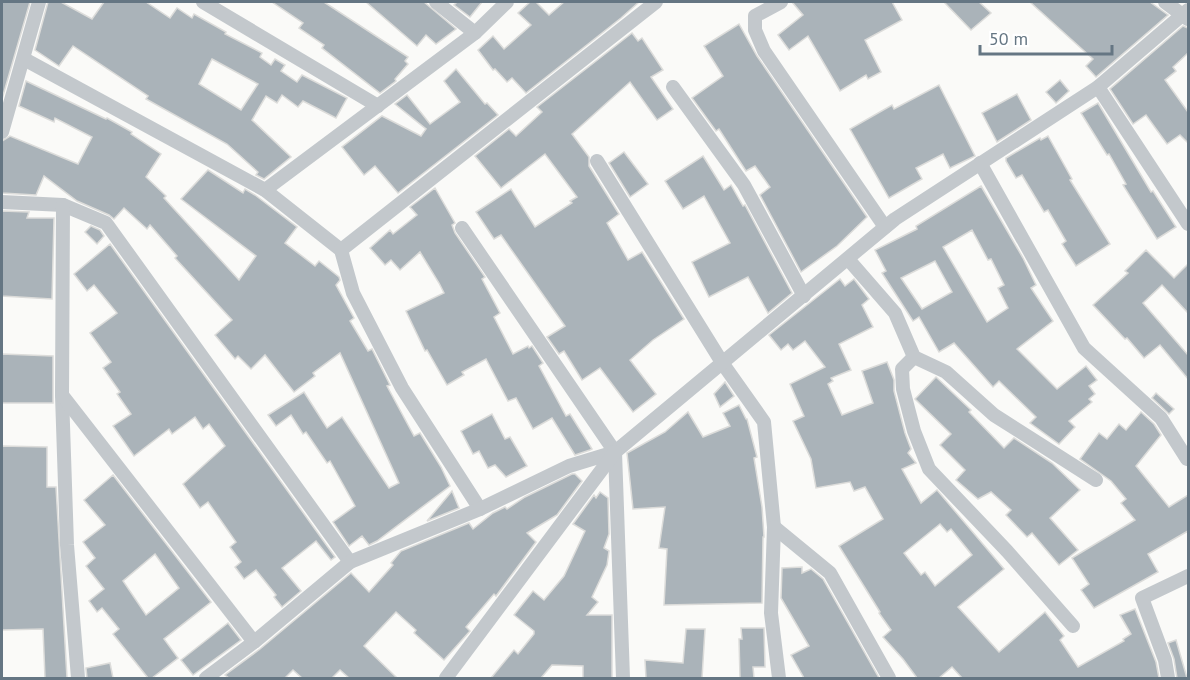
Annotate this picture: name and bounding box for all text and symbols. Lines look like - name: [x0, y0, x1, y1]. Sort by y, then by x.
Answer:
- scale bar: [980, 18, 1112, 56]
- text: 50 m: [989, 27, 1028, 50]

